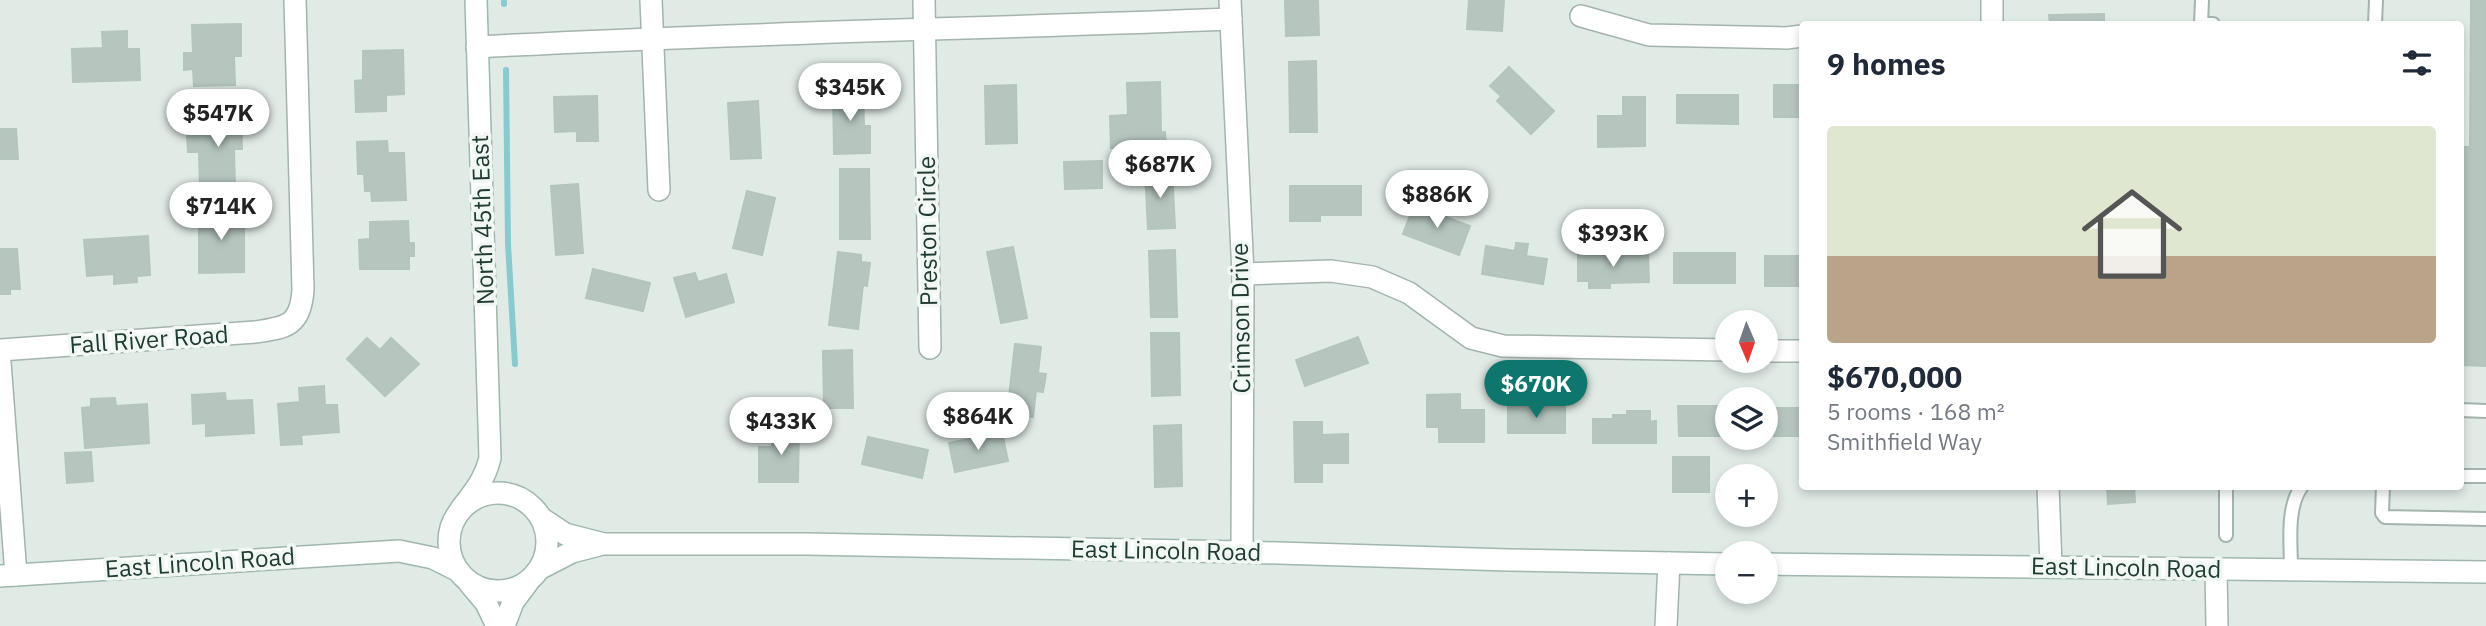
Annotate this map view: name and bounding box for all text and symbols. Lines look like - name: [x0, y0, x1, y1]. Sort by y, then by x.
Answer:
- text: 9 homes: [1827, 44, 1946, 83]
- icon: filters: [2398, 44, 2436, 82]
- pin: $345K: [801, 64, 899, 123]
- text: $345K: [814, 71, 886, 101]
- pin: $547K: [169, 90, 267, 149]
- text: $547K: [182, 97, 254, 127]
- street label: North 45th East: [463, 134, 501, 306]
- pin: $687K: [1111, 140, 1209, 200]
- text: $687K: [1124, 148, 1196, 178]
- street label: Preston Circle: [910, 156, 944, 306]
- pin: $886K: [1388, 170, 1486, 230]
- icon: home: [2069, 171, 2195, 297]
- text: $886K: [1401, 178, 1473, 208]
- pin: $714K: [172, 182, 270, 242]
- text: $714K: [185, 190, 257, 220]
- pin: $393K: [1564, 210, 1662, 269]
- text: $393K: [1577, 217, 1649, 247]
- street label: Crimson Drive: [1223, 242, 1257, 394]
- north arrow: [1715, 310, 1778, 373]
- map controls: [1715, 310, 1778, 604]
- street label: Fall River Road: [68, 317, 230, 361]
- text: $670,000: [1827, 357, 1962, 396]
- pin: $670K: [1487, 360, 1585, 420]
- text: $670K: [1500, 368, 1572, 398]
- button: layers: [1715, 387, 1778, 450]
- pin: $864K: [929, 392, 1027, 452]
- text: 5 rooms · 168 m²: [1827, 396, 2005, 426]
- pin: $433K: [732, 398, 830, 457]
- text: $864K: [942, 400, 1014, 430]
- text: $433K: [745, 405, 817, 435]
- text: Smithfield Way: [1827, 426, 1982, 456]
- button: +: [1715, 464, 1778, 527]
- street label: East Lincoln Road: [1071, 532, 1262, 568]
- street label: East Lincoln Road: [104, 539, 296, 585]
- button: −: [1715, 541, 1778, 604]
- street label: East Lincoln Road: [2031, 549, 2222, 585]

